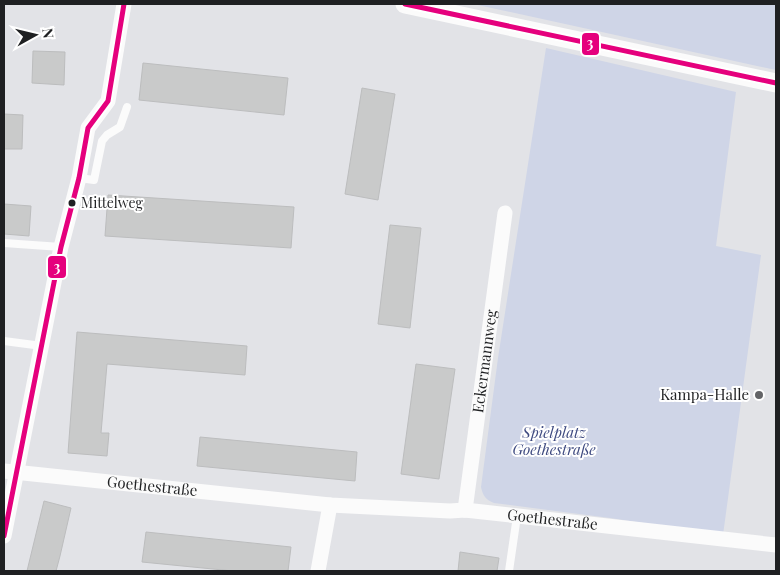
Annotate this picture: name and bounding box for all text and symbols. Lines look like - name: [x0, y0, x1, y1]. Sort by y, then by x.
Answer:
- north arrow: [10, 10, 60, 60]
- text: N: [38, 27, 58, 39]
- line badge: 3: [581, 32, 600, 56]
- text: 3: [587, 33, 594, 52]
- place label: Mittelweg: [81, 193, 143, 212]
- marker: Mittelweg: [67, 198, 77, 208]
- line badge: 3: [47, 255, 67, 279]
- text: 3: [54, 257, 61, 276]
- street label: Eckermannweg: [467, 308, 501, 414]
- place label: Kampa-Halle: [660, 384, 749, 404]
- marker: Kampa-Halle: [753, 389, 765, 401]
- park label: Spielplatz Goethestraße: [512, 422, 596, 459]
- street label: Goethestraße: [106, 471, 198, 500]
- street label: Goethestraße: [506, 504, 599, 534]

